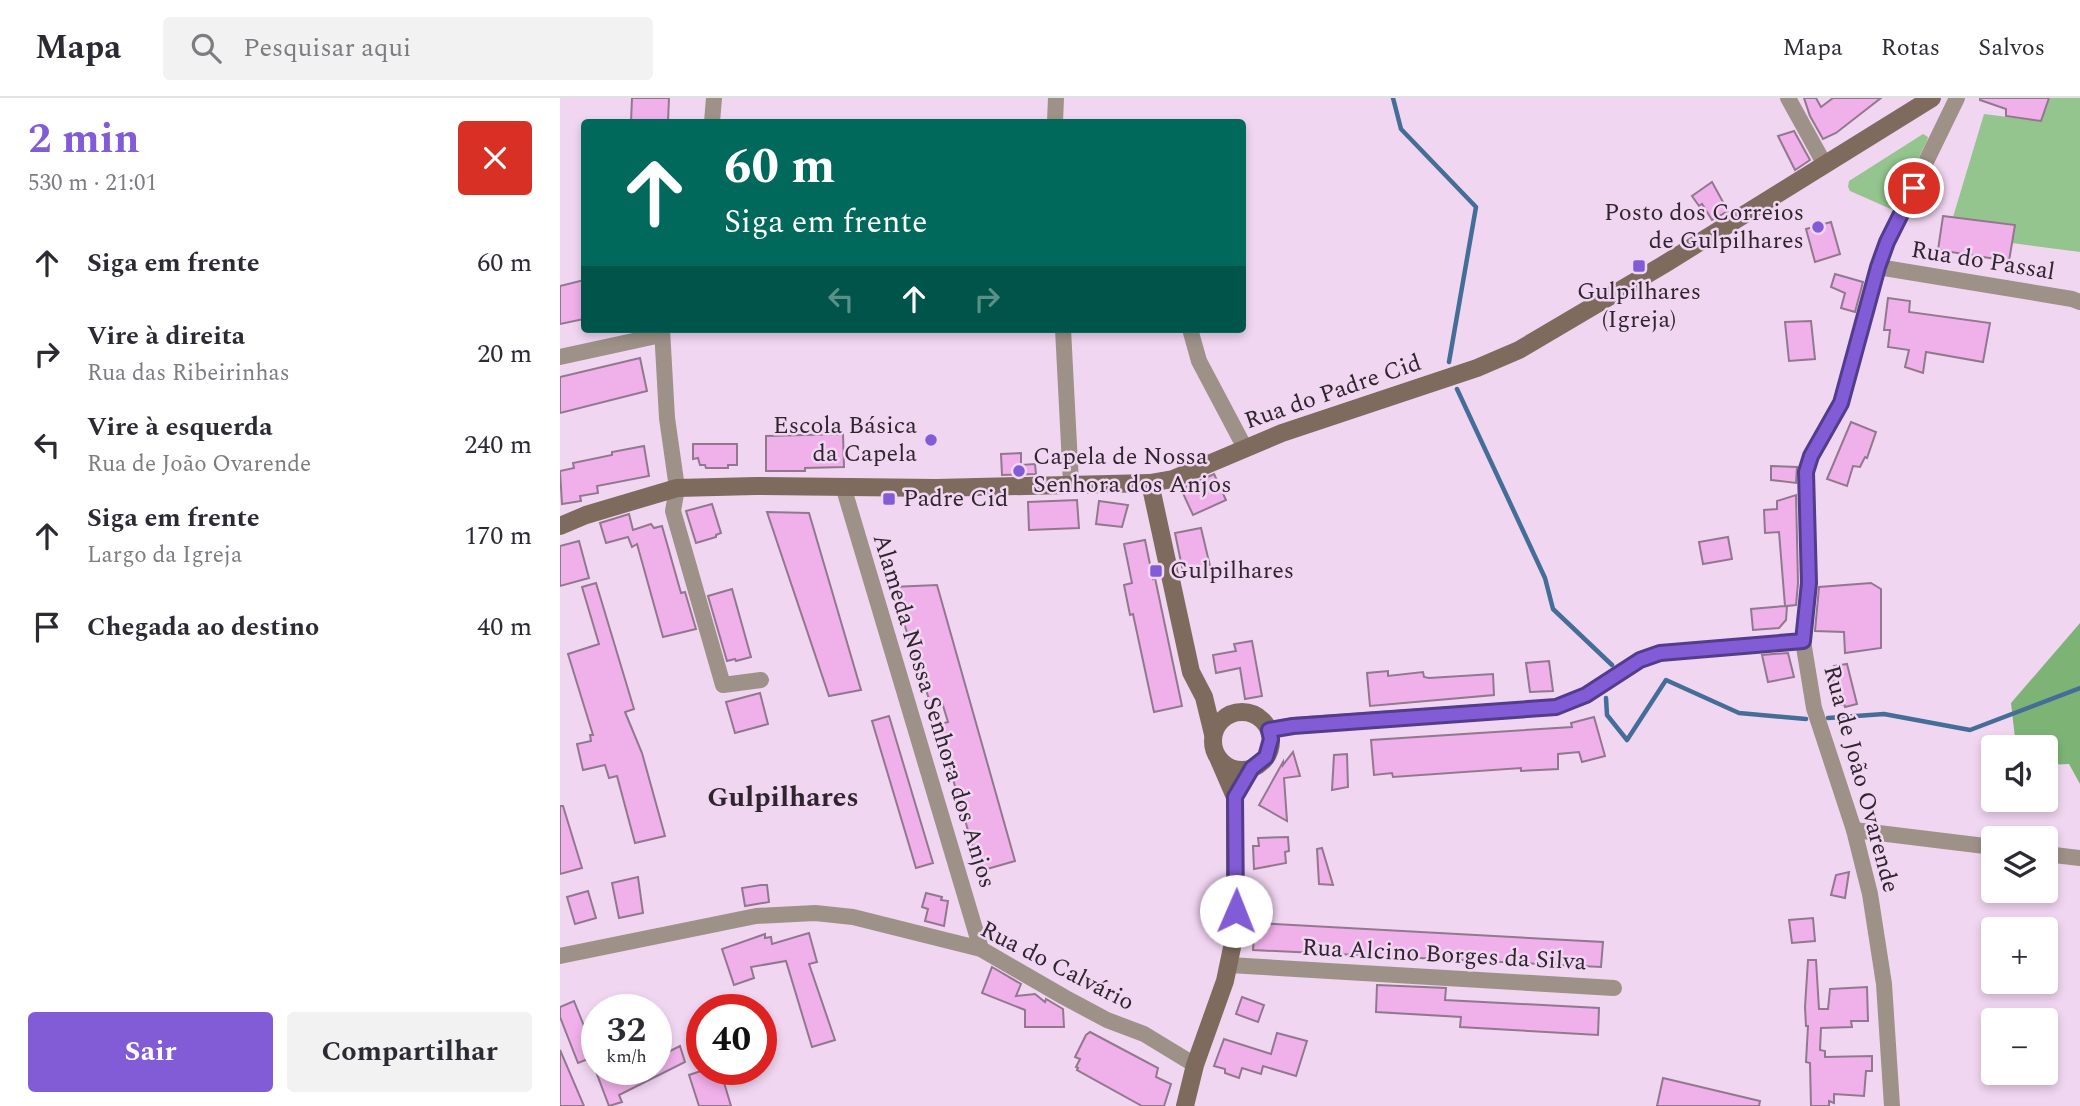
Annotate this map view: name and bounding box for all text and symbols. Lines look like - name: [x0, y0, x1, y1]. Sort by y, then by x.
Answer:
- search box: [163, 17, 653, 80]
- text: Mapa: [35, 23, 121, 73]
- text: Pesquisar aqui: [243, 28, 411, 68]
- icon: search: [187, 29, 225, 67]
- text: Mapa: [1783, 30, 1843, 66]
- text: Rotas: [1881, 30, 1940, 66]
- text: Salvos: [1978, 30, 2045, 66]
- text: 2 min: [28, 108, 140, 171]
- button: close: [458, 121, 532, 195]
- text: 60 m: [724, 130, 835, 205]
- icon: ahead: [609, 147, 700, 238]
- pin: [1884, 158, 1944, 218]
- text: 530 m · 21:01: [28, 166, 157, 201]
- icon: arrive: [1895, 169, 1933, 207]
- place label: Posto dos Correios de Gulpilhares: [1604, 195, 1804, 259]
- text: Siga em frente: [724, 198, 927, 247]
- marker: Posto dos Correios de Gulpilhares: [1810, 219, 1826, 235]
- street label: Rua do Passal: [1908, 232, 2058, 290]
- text: Siga em frente: [87, 243, 260, 283]
- text: 60 m: [477, 243, 532, 283]
- icon: ahead: [28, 244, 66, 282]
- marker: Gulpilhares (Igreja): [1631, 258, 1647, 274]
- place label: Gulpilhares (Igreja): [1577, 274, 1701, 338]
- icon: left: [822, 280, 860, 318]
- icon: ahead: [895, 280, 933, 318]
- icon: right: [968, 280, 1006, 318]
- text: Vire à direita: [87, 316, 245, 356]
- text: 20 m: [477, 334, 532, 374]
- icon: right: [28, 335, 66, 373]
- street label: Rua do Padre Cid: [1240, 345, 1426, 439]
- text: Rua das Ribeirinhas: [87, 356, 290, 391]
- text: Vire à esquerda: [87, 407, 273, 447]
- place label: Escola Básica da Capela: [773, 408, 917, 472]
- text: 240 m: [464, 425, 532, 465]
- icon: left: [28, 426, 66, 464]
- marker: Escola Básica da Capela: [923, 432, 939, 448]
- place label: Capela de Nossa Senhora dos Anjos: [1033, 439, 1232, 503]
- text: Rua de João Ovarende: [87, 447, 311, 482]
- marker: Capela de Nossa Senhora dos Anjos: [1011, 463, 1027, 479]
- place label: Padre Cid: [903, 481, 1008, 517]
- marker: Padre Cid: [881, 491, 897, 507]
- text: Siga em frente: [87, 498, 260, 538]
- text: 170 m: [464, 516, 532, 556]
- icon: ahead: [28, 517, 66, 555]
- street label: Alameda Nossa Senhora dos Anjos: [863, 529, 1005, 893]
- text: Largo da Igreja: [87, 538, 242, 573]
- place label: Gulpilhares: [1170, 553, 1294, 589]
- marker: Gulpilhares: [1148, 563, 1164, 579]
- text: Chegada ao destino: [87, 607, 319, 647]
- text: 40 m: [477, 607, 532, 647]
- icon: arrive: [28, 608, 66, 646]
- street label: Rua de João Ovarende: [1813, 661, 1909, 897]
- map controls: [1981, 735, 2058, 1085]
- button: sound: [1981, 735, 2058, 812]
- district label: Gulpilhares: [707, 776, 859, 819]
- button: layers: [1981, 826, 2058, 903]
- position arrow: [1199, 874, 1273, 948]
- street label: Rua do Calvário: [974, 912, 1140, 1020]
- button: +: [1981, 917, 2058, 994]
- street label: Rua Alcino Borges da Silva: [1301, 930, 1587, 980]
- speed limit sign: 40: [686, 994, 777, 1085]
- text: 32: [607, 1004, 646, 1057]
- button: −: [1981, 1008, 2058, 1085]
- button: Sair: [28, 1012, 273, 1092]
- button: Compartilhar: [287, 1012, 532, 1092]
- text: km/h: [606, 1043, 647, 1070]

